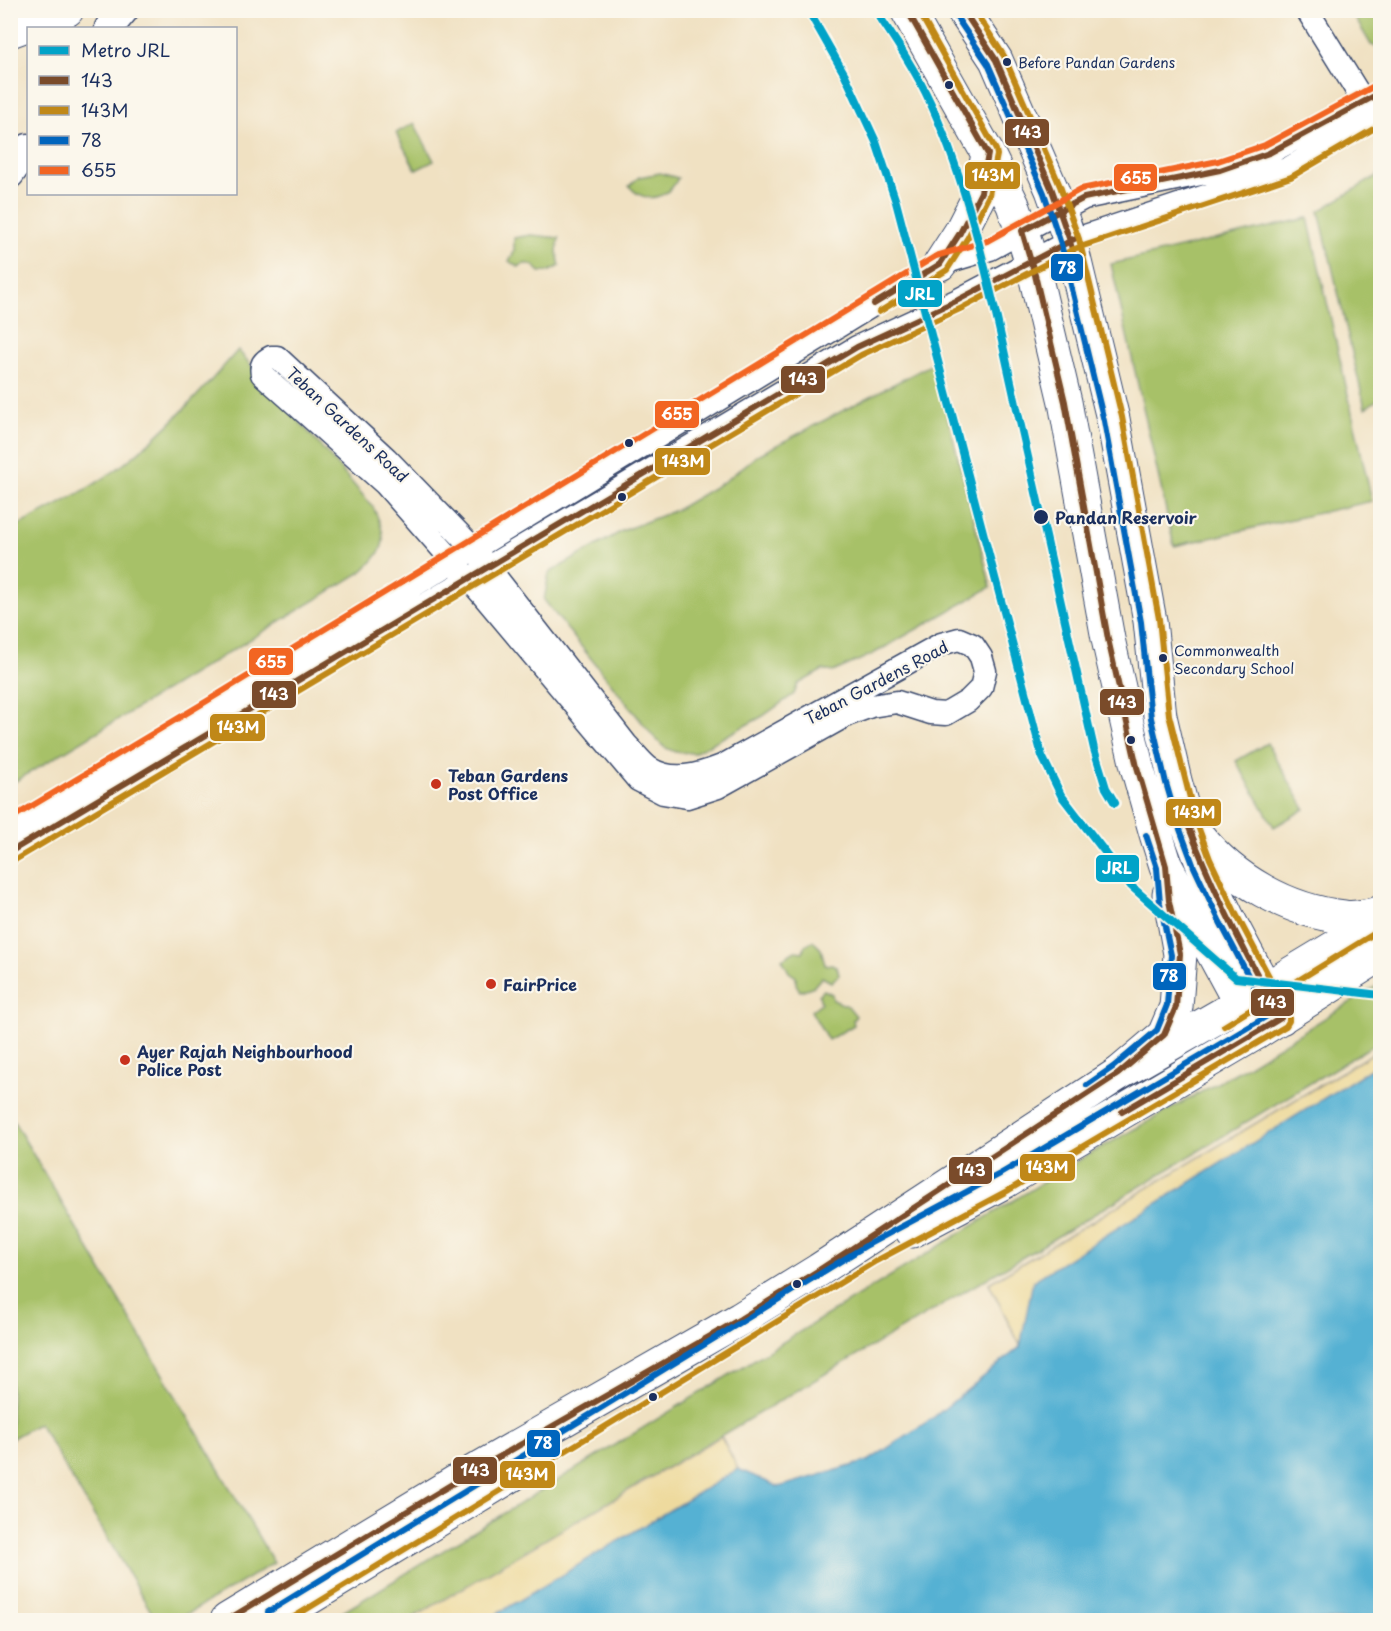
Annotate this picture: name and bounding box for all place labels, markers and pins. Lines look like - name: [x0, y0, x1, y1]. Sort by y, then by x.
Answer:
- place label: Before Pandan Gardens: [1018, 52, 1175, 73]
- marker: Before Pandan Gardens: [1001, 56, 1013, 68]
- unlabelled marker: [943, 79, 955, 91]
- unlabelled marker: [623, 437, 635, 449]
- unlabelled marker: [616, 491, 628, 503]
- place label: Pandan Reservoir: [1055, 505, 1198, 529]
- marker: Pandan Reservoir: [1032, 508, 1050, 526]
- place label: Commonwealth Secondary School: [1174, 640, 1294, 679]
- marker: Commonwealth Secondary School: [1157, 652, 1169, 664]
- unlabelled marker: [1125, 734, 1137, 746]
- place label: Teban Gardens Post Office: [448, 763, 569, 805]
- marker: Teban Gardens Post Office: [429, 777, 443, 791]
- place label: FairPrice: [503, 972, 577, 996]
- marker: FairPrice: [484, 977, 498, 991]
- place label: Ayer Rajah Neighbourhood Police Post: [136, 1039, 353, 1081]
- marker: Ayer Rajah Neighbourhood Police Post: [118, 1053, 132, 1067]
- unlabelled marker: [791, 1278, 803, 1290]
- unlabelled marker: [647, 1391, 659, 1403]

